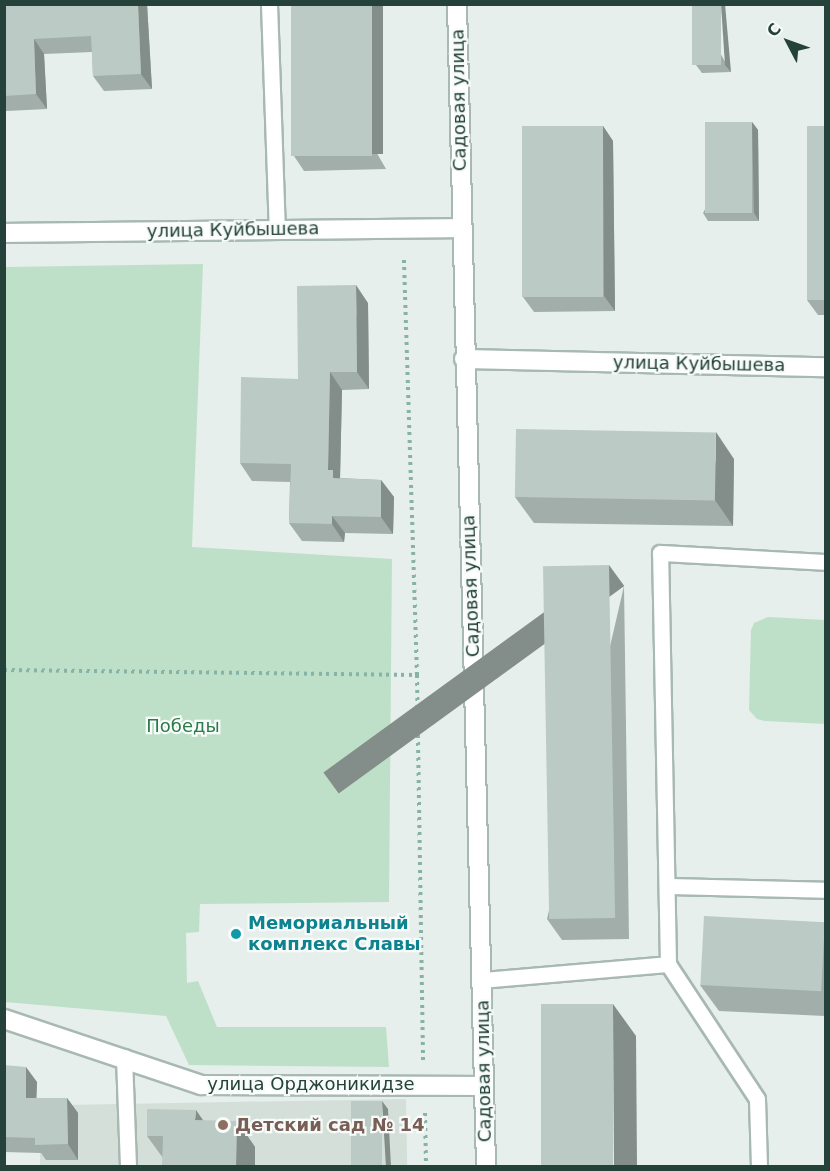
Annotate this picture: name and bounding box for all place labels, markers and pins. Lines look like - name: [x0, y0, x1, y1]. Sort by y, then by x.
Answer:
- place label: Мемориальный комплекс Славы: [248, 913, 420, 956]
- marker: Мемориальный комплекс Славы: [229, 927, 243, 941]
- place label: Детский сад № 14: [235, 1114, 425, 1136]
- marker: Детский сад № 14: [216, 1118, 230, 1132]

